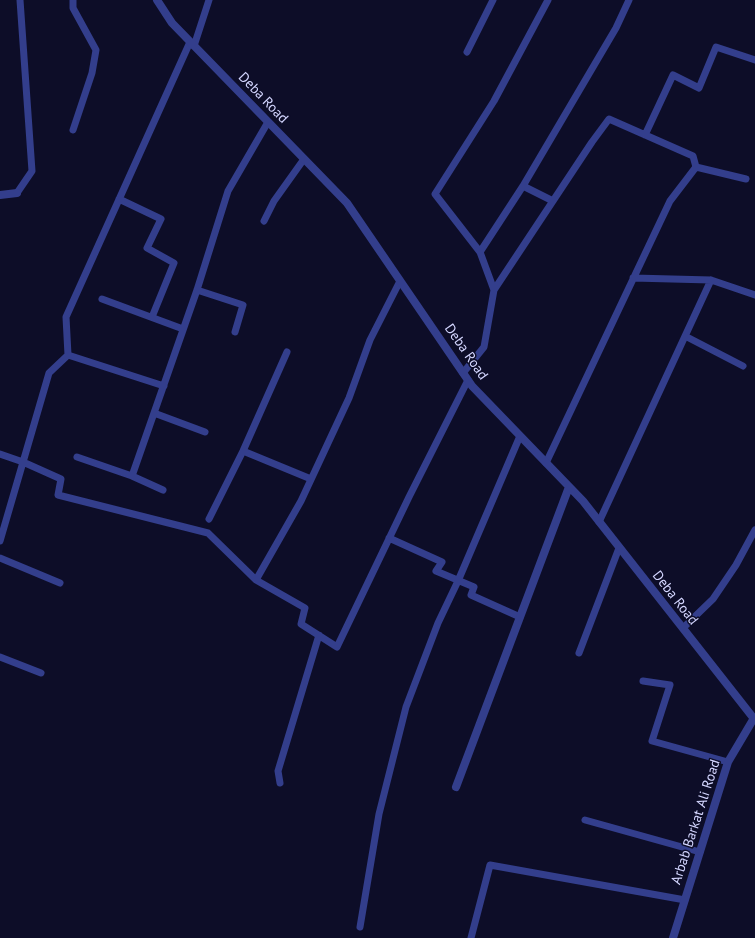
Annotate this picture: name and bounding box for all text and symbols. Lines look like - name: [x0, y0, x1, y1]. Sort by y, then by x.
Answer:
- street label: Deba Road: [235, 69, 291, 127]
- street label: Deba Road: [441, 321, 491, 383]
- street label: Deba Road: [649, 568, 701, 628]
- street label: Arbab Barkat Ali Road: [668, 758, 724, 886]

